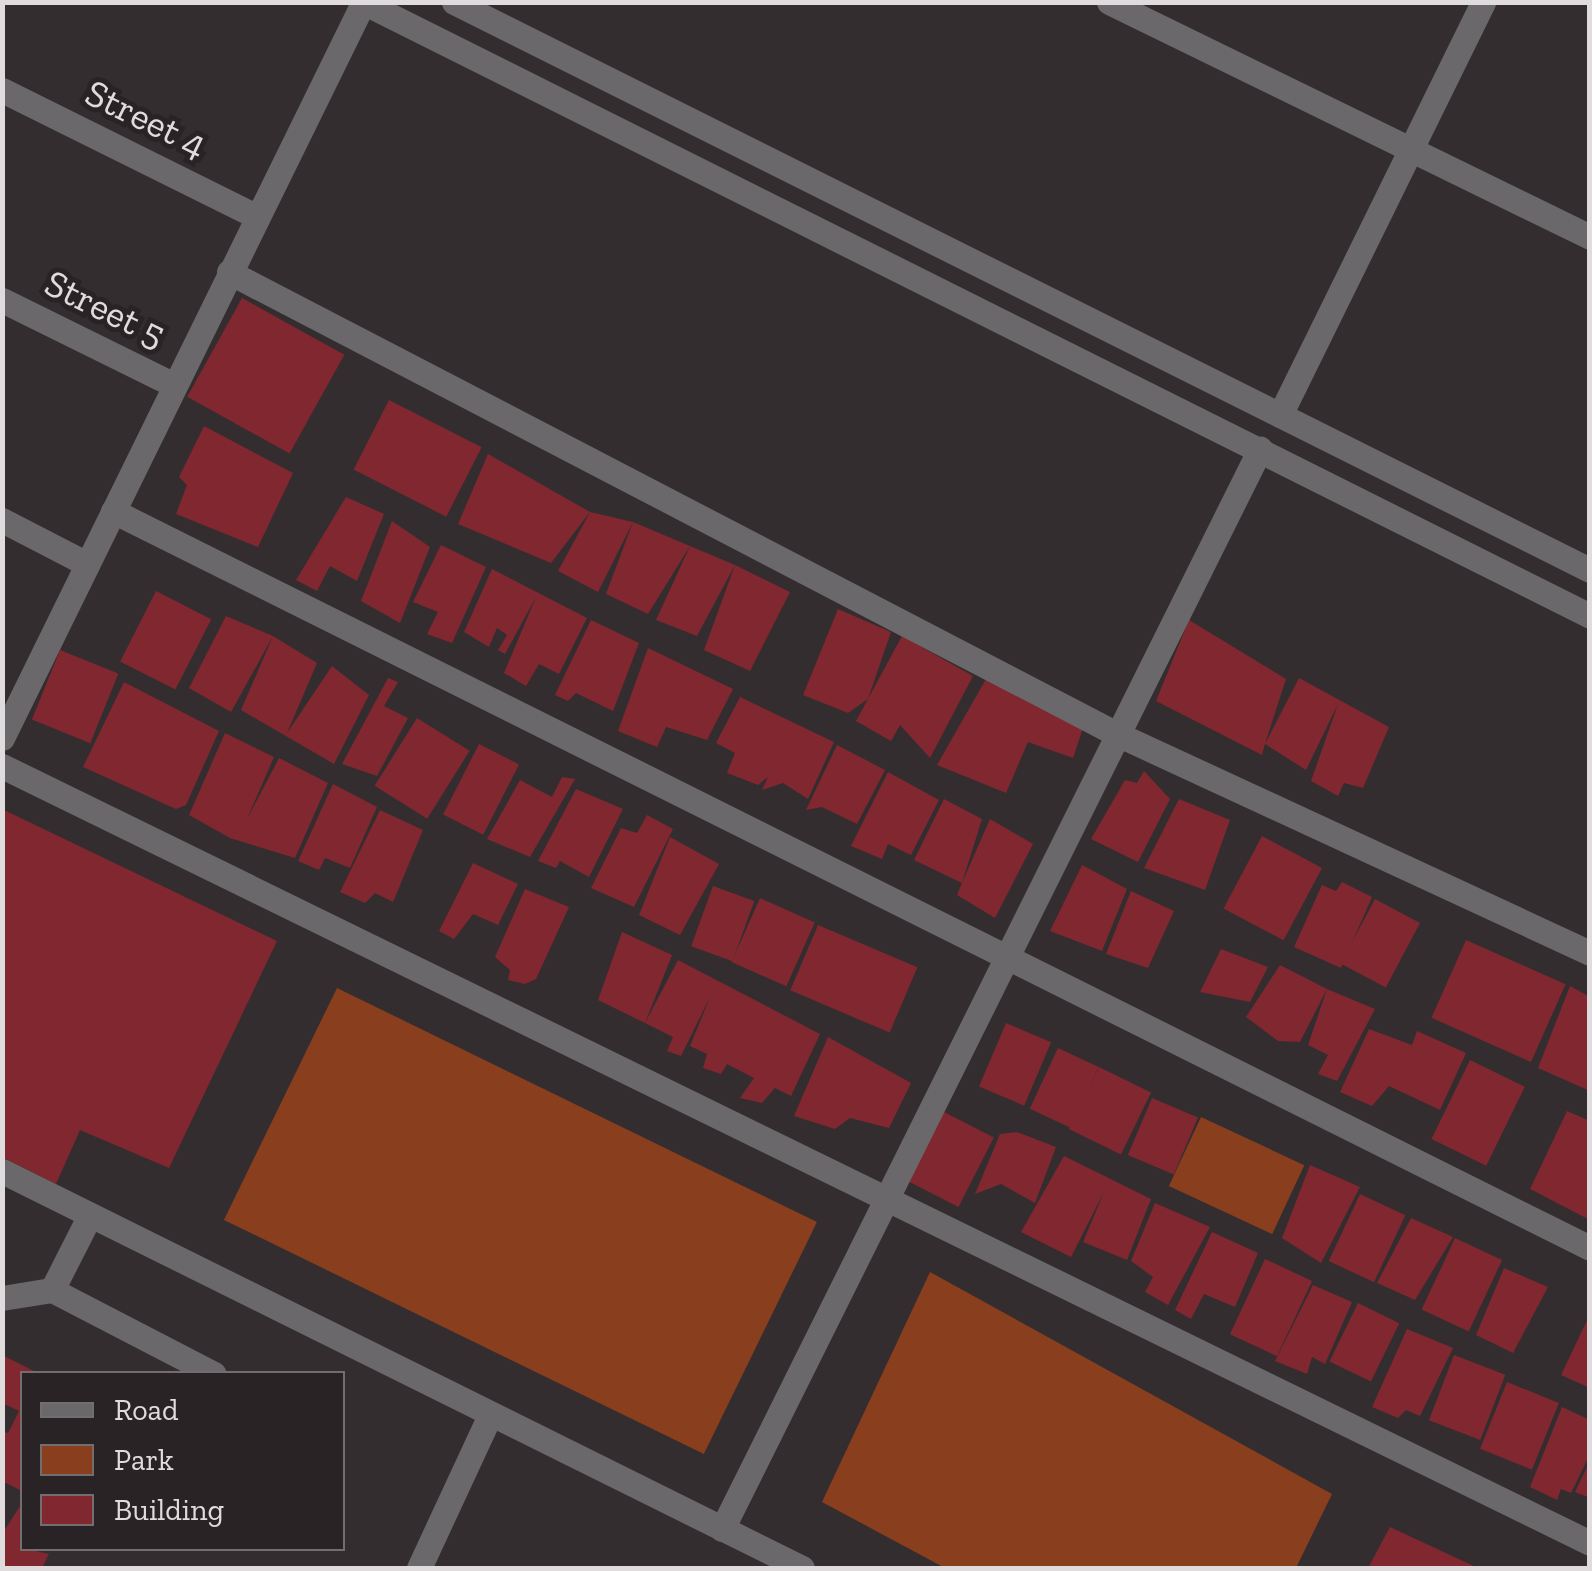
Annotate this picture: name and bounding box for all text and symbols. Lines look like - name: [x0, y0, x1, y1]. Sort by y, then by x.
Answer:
- street label: Street 4: [78, 70, 214, 168]
- street label: Street 5: [37, 260, 173, 358]
- legend: [20, 1371, 345, 1551]
- text: Road: [114, 1392, 179, 1428]
- text: Park: [114, 1442, 174, 1478]
- text: Building: [114, 1492, 224, 1528]

